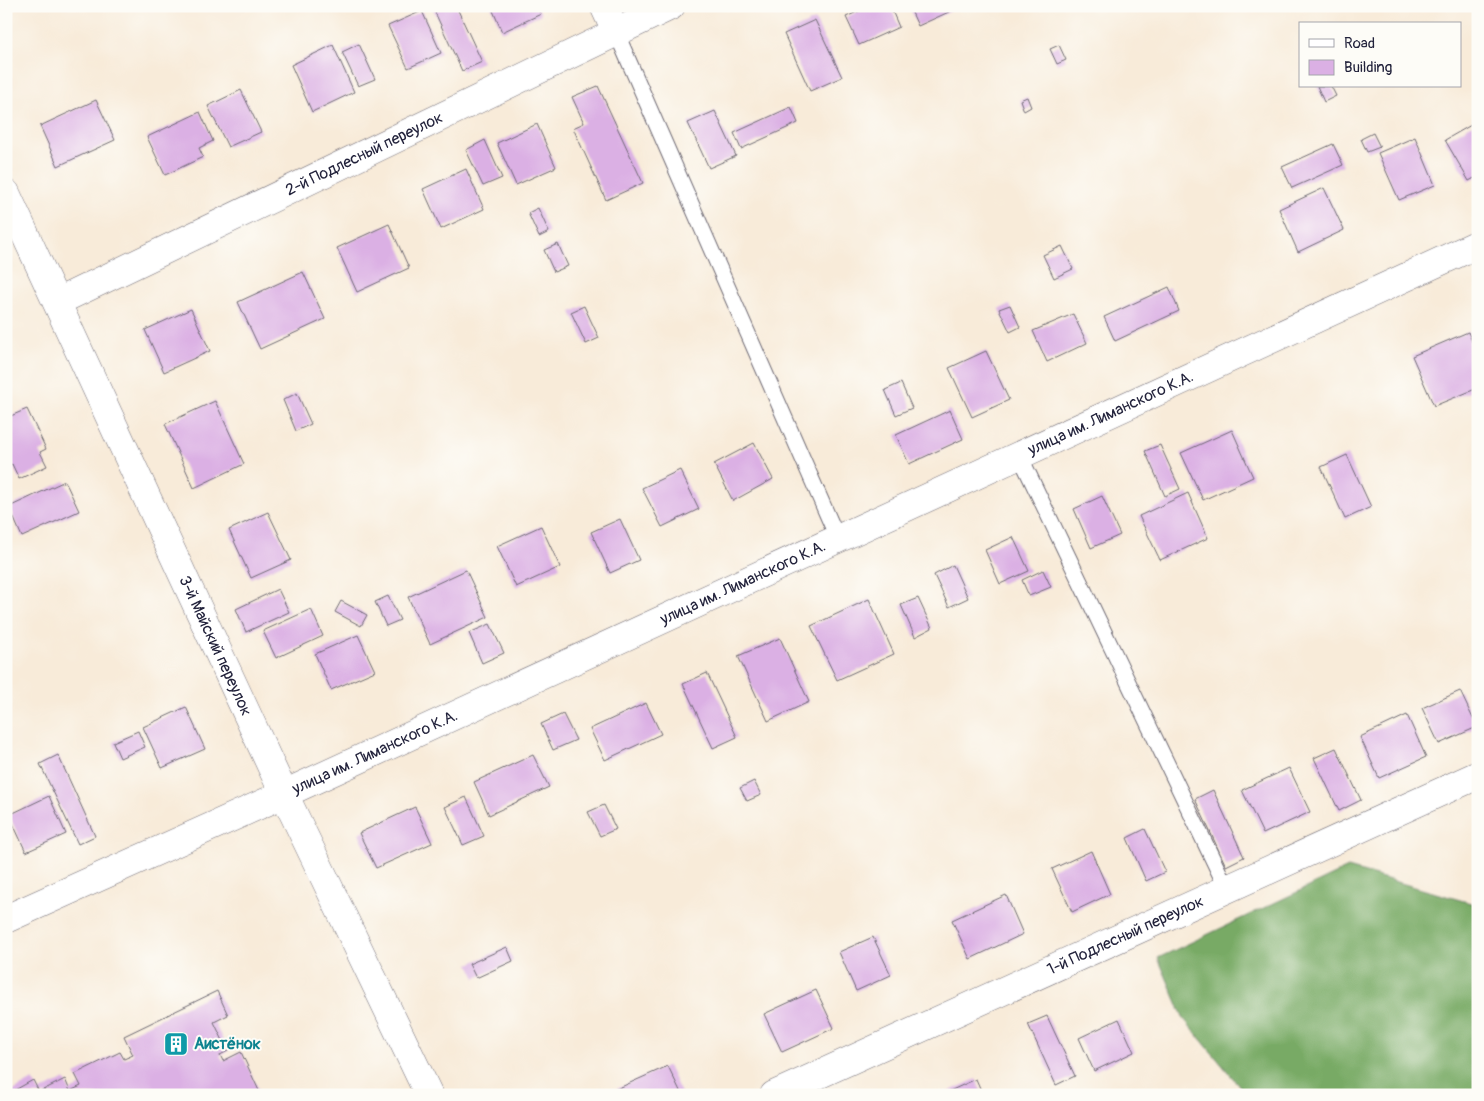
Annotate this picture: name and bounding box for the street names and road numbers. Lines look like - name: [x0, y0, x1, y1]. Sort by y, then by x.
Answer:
- street label: 2-й Подлесный переулок: [282, 108, 446, 200]
- street label: улица им. Лиманского К.А.: [1024, 366, 1197, 460]
- street label: улица им. Лиманского К.А.: [656, 536, 829, 630]
- street label: 3-й Майский переулок: [175, 573, 256, 719]
- street label: улица им. Лиманского К.А.: [288, 705, 461, 799]
- street label: 1-й Подлесный переулок: [1044, 891, 1207, 979]

